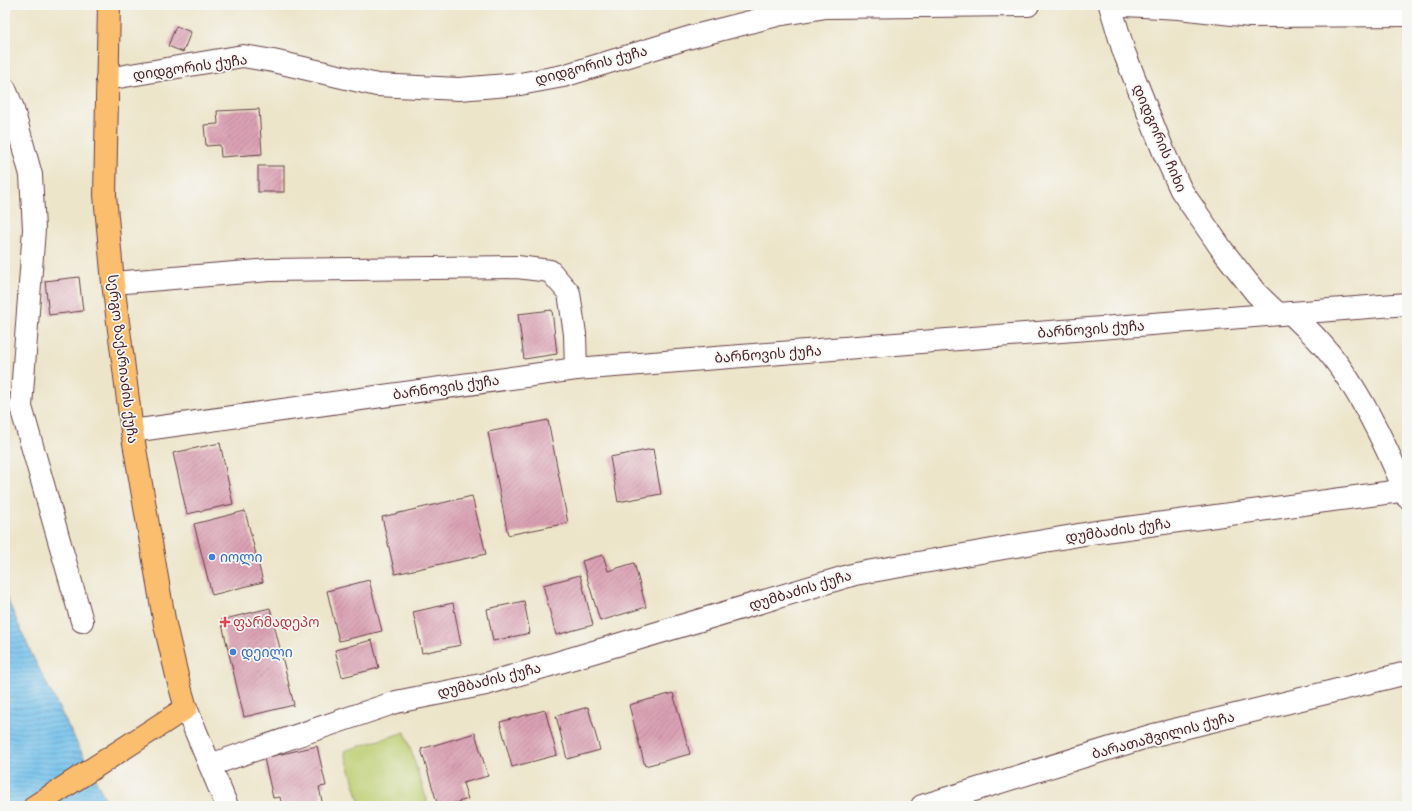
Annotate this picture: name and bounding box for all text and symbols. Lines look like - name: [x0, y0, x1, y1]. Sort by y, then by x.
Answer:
- street label: დიდგორის ქუჩა: [533, 41, 649, 89]
- street label: დიდგორის ქუჩა: [132, 50, 248, 84]
- street label: დიდგორის ჩიხი: [1129, 81, 1191, 195]
- street label: სერგო ზაქარიაძის ქუჩა: [104, 273, 142, 445]
- street label: ბარნოვის ქუჩა: [1037, 316, 1145, 342]
- street label: ბარნოვის ქუჩა: [714, 341, 822, 367]
- street label: ბარნოვის ქუჩა: [392, 371, 500, 403]
- street label: დუმბაძის ქუჩა: [1064, 514, 1172, 546]
- place label: იოლი: [220, 548, 263, 566]
- marker: იოლი: [207, 552, 217, 562]
- street label: დუმბაძის ქუჩა: [747, 566, 853, 614]
- place label: ფარმადეპო: [233, 613, 319, 631]
- marker: ფარმადეპო: [220, 617, 230, 627]
- place label: დეილი: [241, 643, 293, 661]
- marker: დეილი: [228, 647, 238, 657]
- street label: დუმბაძის ქუჩა: [435, 658, 543, 702]
- street label: ბარათაშვილის ქუჩა: [1090, 707, 1236, 763]

